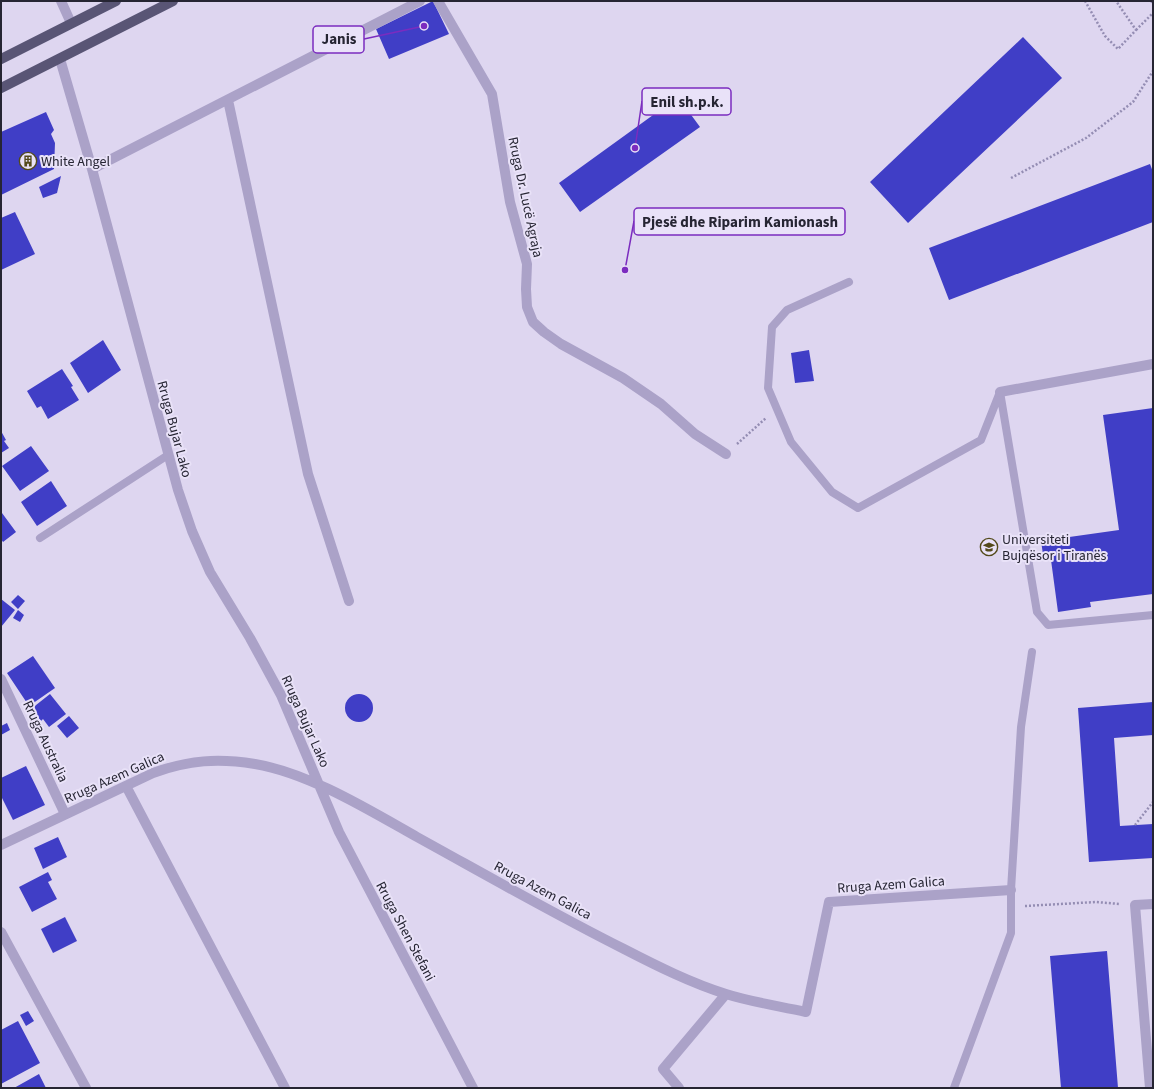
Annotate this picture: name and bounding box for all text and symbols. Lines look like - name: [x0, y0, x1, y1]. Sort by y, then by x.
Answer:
- callout: Janis: [313, 26, 364, 53]
- text: Janis: [322, 29, 357, 50]
- callout: Enil sh.p.k.: [642, 88, 731, 115]
- text: Enil sh.p.k.: [650, 92, 724, 113]
- street label: Rruga Dr. Lucë Agraja: [502, 135, 548, 259]
- building icon: White Angel: [18, 151, 38, 171]
- place label: White Angel: [41, 152, 110, 172]
- callout: Pjesë dhe Riparim Kamionash: [634, 208, 845, 235]
- text: Pjesë dhe Riparim Kamionash: [642, 212, 838, 233]
- street label: Rruga Bujar Lako: [152, 379, 197, 480]
- place label: Universiteti Bujqësor i Tiranës: [1002, 530, 1107, 566]
- school or university icon: Universiteti Bujqësor i Tiranës: [979, 537, 999, 557]
- street label: Rruga Bujar Lako: [276, 672, 334, 771]
- street label: Rruga Australia: [17, 697, 73, 786]
- street label: Rruga Azem Galica: [61, 747, 168, 809]
- street label: Rruga Azem Galica: [490, 857, 595, 925]
- street label: Rruga Azem Galica: [837, 871, 946, 899]
- street label: Rruga Shen Stefani: [370, 878, 440, 985]

